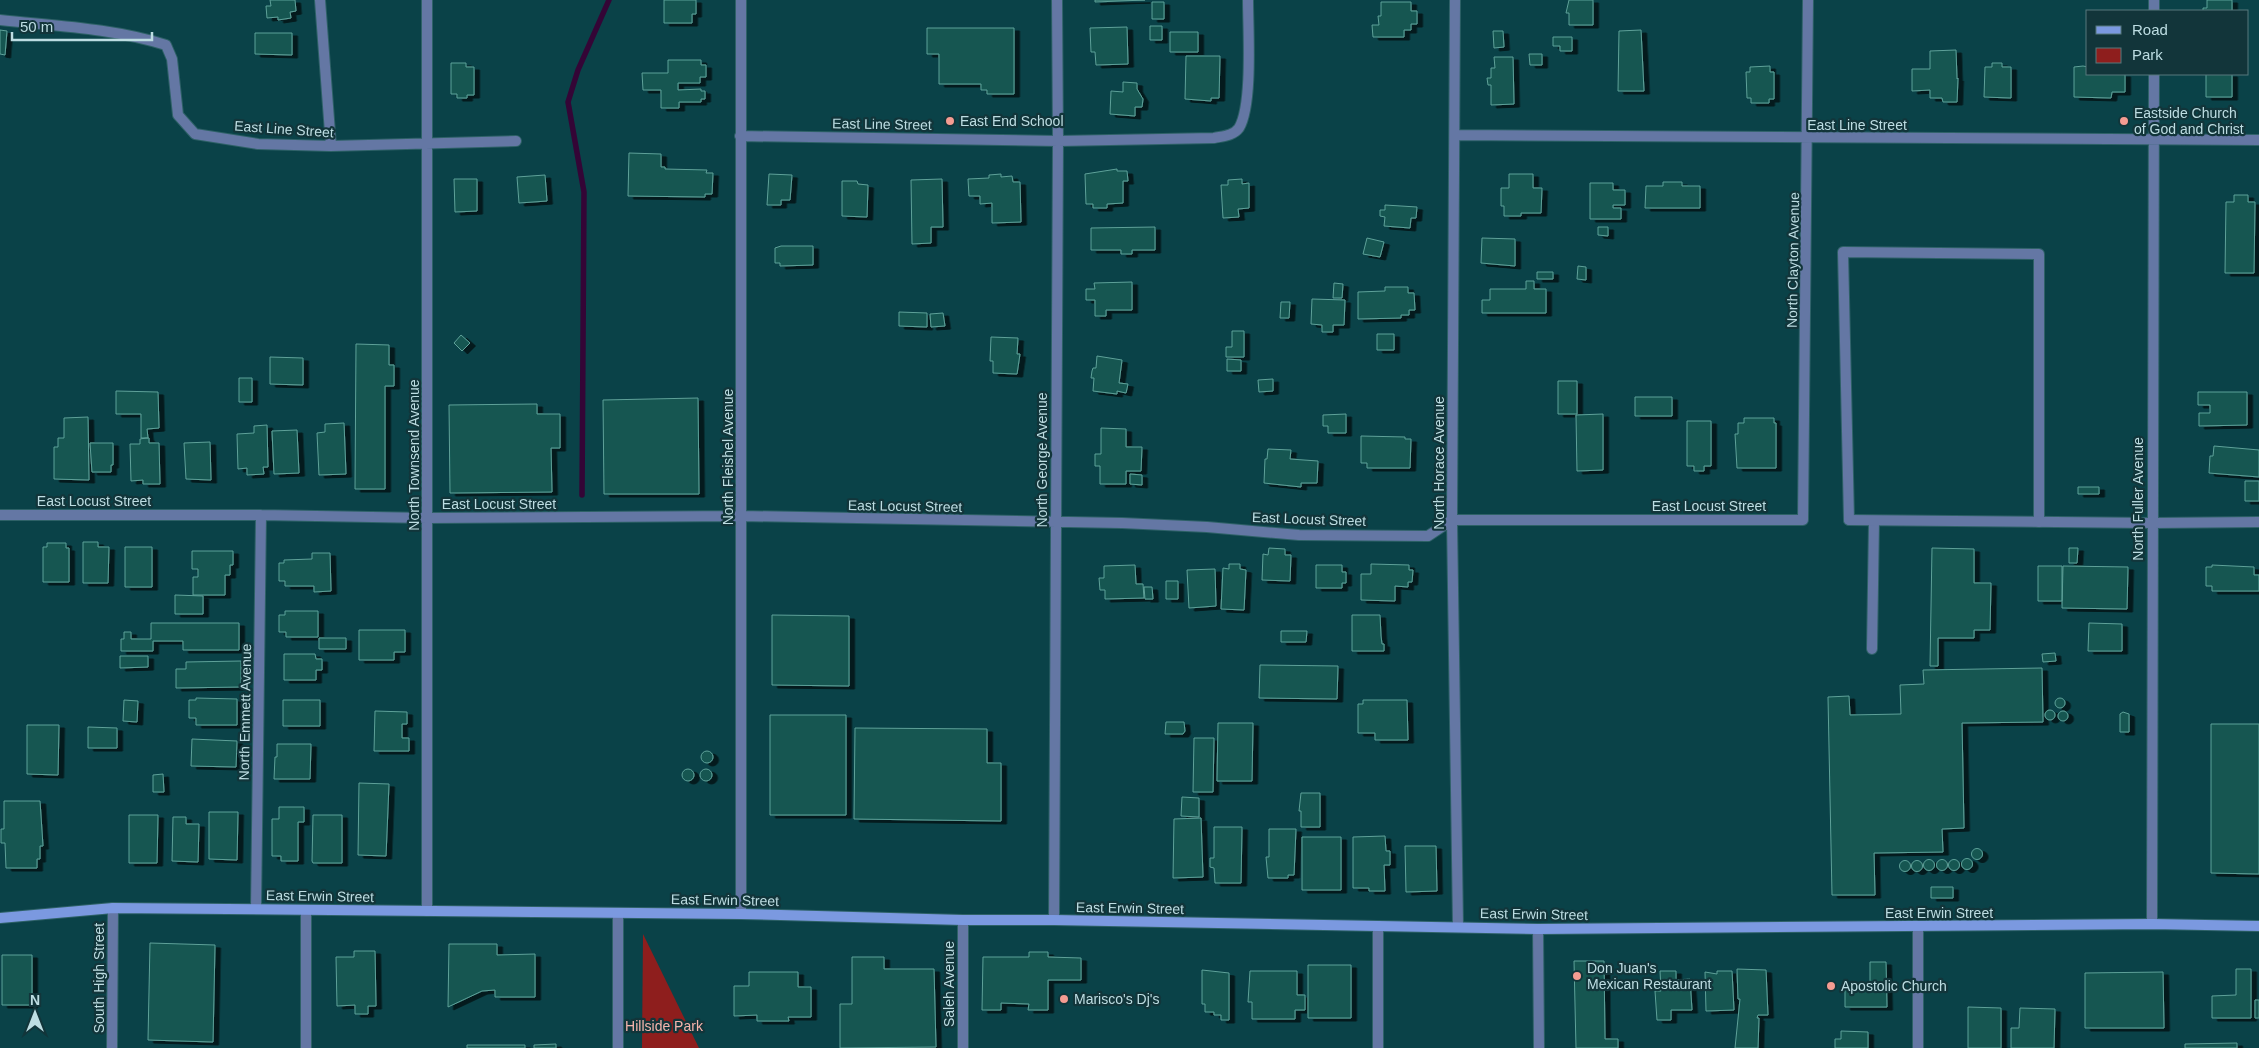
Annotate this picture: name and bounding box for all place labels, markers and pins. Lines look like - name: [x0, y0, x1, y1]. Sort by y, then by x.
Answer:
- place label: Eastside Church of God and Christ: [2134, 105, 2244, 137]
- place label: East End School: [960, 113, 1064, 129]
- marker: East End School: [944, 115, 956, 127]
- marker: Eastside Church of God and Christ: [2118, 115, 2130, 127]
- place label: Don Juan's Mexican Restaurant: [1587, 960, 1712, 992]
- marker: Don Juan's Mexican Restaurant: [1571, 970, 1583, 982]
- place label: Apostolic Church: [1841, 978, 1947, 994]
- marker: Apostolic Church: [1825, 980, 1837, 992]
- place label: Marisco's Dj's: [1074, 991, 1159, 1007]
- marker: Marisco's Dj's: [1058, 993, 1070, 1005]

